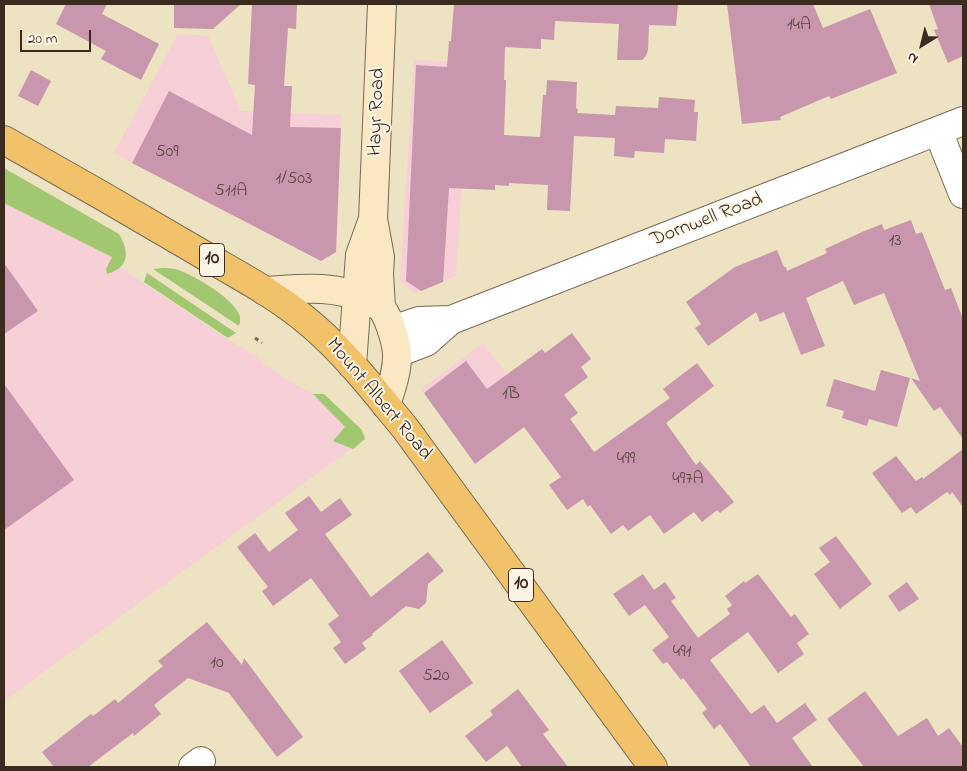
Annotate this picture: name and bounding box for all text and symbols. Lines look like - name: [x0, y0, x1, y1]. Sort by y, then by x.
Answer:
- house number: 14A: [787, 15, 811, 37]
- scale bar: [22, 20, 94, 52]
- north arrow: [897, 20, 947, 70]
- text: 20 m: [28, 28, 57, 50]
- text: N: [903, 46, 923, 69]
- street label: Hayr Road: [364, 67, 392, 157]
- house number: 509: [155, 142, 179, 164]
- house number: 1/503: [276, 169, 312, 191]
- house number: 511A: [215, 181, 247, 203]
- street label: Dornwell Road: [647, 189, 767, 253]
- house number: 13: [888, 231, 902, 253]
- road number: 10: [200, 244, 224, 276]
- street label: Mount Albert Road: [320, 334, 436, 466]
- house number: 1B: [502, 384, 520, 406]
- house number: 499: [617, 449, 635, 471]
- house number: 497A: [672, 469, 704, 491]
- road number: 10: [508, 568, 534, 602]
- house number: 491: [673, 642, 691, 664]
- house number: 10: [210, 653, 224, 675]
- house number: 520: [422, 666, 450, 688]

